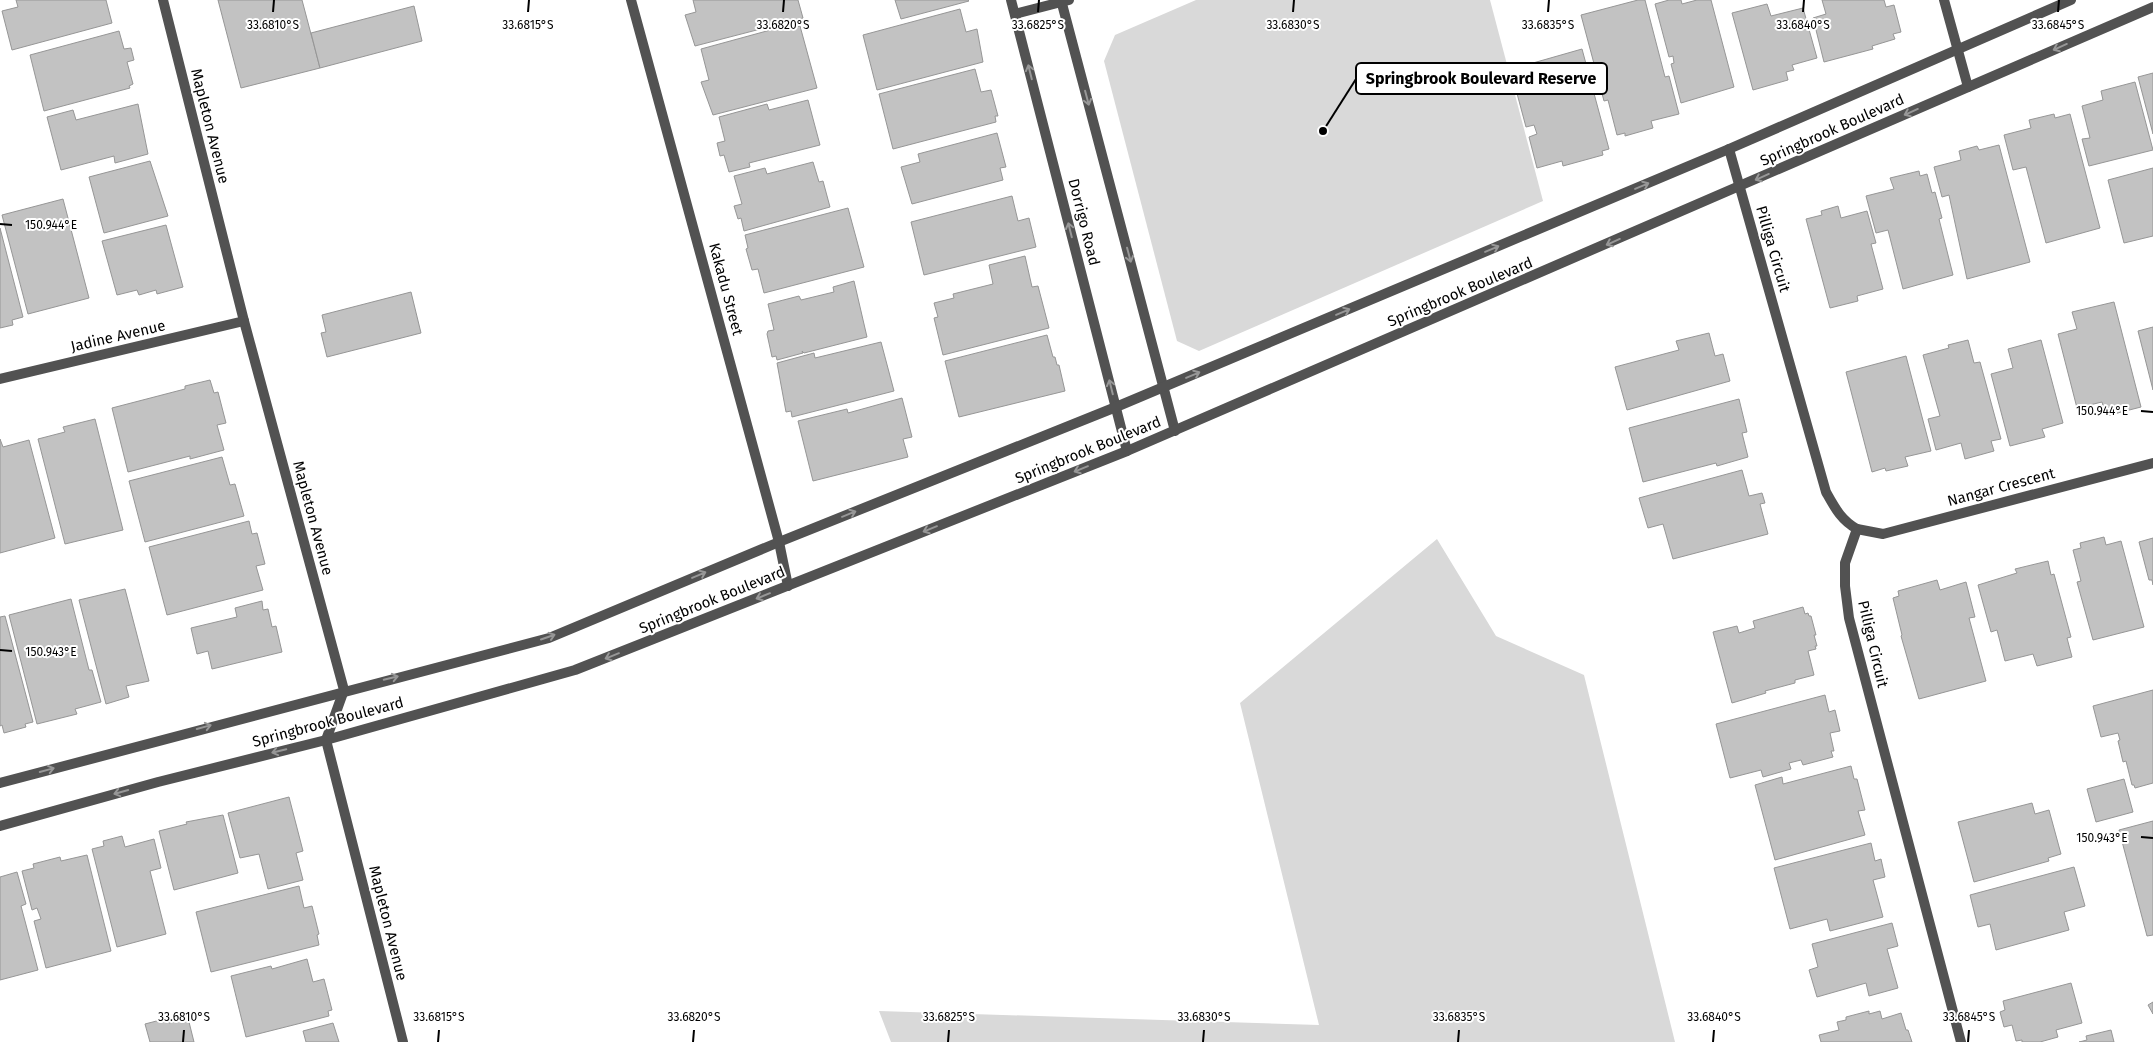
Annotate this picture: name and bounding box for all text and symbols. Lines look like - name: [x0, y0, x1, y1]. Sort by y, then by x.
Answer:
- text: 33.6810°S: [247, 18, 300, 32]
- text: 33.6815°S: [502, 18, 554, 32]
- text: 33.6820°S: [756, 18, 810, 32]
- text: 33.6825°S: [1012, 18, 1065, 32]
- text: 33.6830°S: [1266, 18, 1320, 32]
- text: 33.6835°S: [1522, 18, 1575, 32]
- text: 33.6840°S: [1776, 18, 1830, 32]
- text: 33.6845°S: [2032, 18, 2085, 32]
- one-way arrow: [2053, 43, 2068, 53]
- callout: Springbrook Boulevard Reserve: [1356, 63, 1607, 94]
- one-way arrow: [1024, 65, 1034, 81]
- street label: Mapleton Avenue: [187, 67, 233, 185]
- text: Springbrook Boulevard Reserve: [1366, 69, 1596, 88]
- one-way arrow: [1083, 89, 1092, 105]
- street label: Springbrook Boulevard: [1757, 90, 1907, 170]
- one-way arrow: [1904, 108, 1919, 118]
- one-way arrow: [1755, 172, 1770, 182]
- street label: Dorrigo Road: [1064, 177, 1104, 267]
- one-way arrow: [1634, 180, 1649, 190]
- street label: Pilliga Circuit: [1752, 204, 1794, 295]
- text: 150.944°E: [25, 218, 77, 232]
- one-way arrow: [1065, 222, 1074, 238]
- one-way arrow: [1606, 237, 1621, 247]
- street label: Kakadu Street: [705, 241, 747, 338]
- one-way arrow: [1484, 243, 1499, 253]
- one-way arrow: [1124, 247, 1134, 263]
- street label: Springbrook Boulevard: [1385, 253, 1535, 331]
- one-way arrow: [1335, 306, 1350, 316]
- street label: Jadine Avenue: [69, 316, 167, 356]
- one-way arrow: [1185, 369, 1200, 379]
- one-way arrow: [1105, 380, 1115, 396]
- text: 150.944°E: [2076, 404, 2128, 418]
- street label: Springbrook Boulevard: [1012, 412, 1164, 488]
- street label: Mapleton Avenue: [289, 459, 337, 577]
- street label: Nangar Crescent: [1945, 464, 2057, 510]
- one-way arrow: [1074, 465, 1089, 475]
- one-way arrow: [841, 508, 856, 518]
- one-way arrow: [923, 525, 938, 535]
- street label: Springbrook Boulevard: [636, 562, 788, 638]
- one-way arrow: [691, 570, 706, 579]
- one-way arrow: [756, 592, 771, 601]
- street label: Pilliga Circuit: [1854, 599, 1892, 690]
- one-way arrow: [540, 632, 556, 641]
- text: 150.943°E: [25, 645, 77, 659]
- one-way arrow: [605, 651, 620, 661]
- one-way arrow: [383, 673, 399, 682]
- street label: Springbrook Boulevard: [250, 693, 406, 751]
- one-way arrow: [195, 722, 211, 732]
- one-way arrow: [271, 747, 287, 757]
- one-way arrow: [39, 764, 55, 774]
- one-way arrow: [114, 787, 130, 797]
- text: 150.943°E: [2076, 831, 2128, 845]
- street label: Mapleton Avenue: [365, 864, 411, 982]
- text: 33.6810°S: [158, 1010, 211, 1024]
- text: 33.6815°S: [413, 1010, 465, 1024]
- text: 33.6820°S: [667, 1010, 721, 1024]
- text: 33.6825°S: [923, 1010, 976, 1024]
- text: 33.6830°S: [1177, 1010, 1231, 1024]
- text: 33.6835°S: [1433, 1010, 1486, 1024]
- text: 33.6840°S: [1687, 1010, 1741, 1024]
- text: 33.6845°S: [1943, 1010, 1996, 1024]

